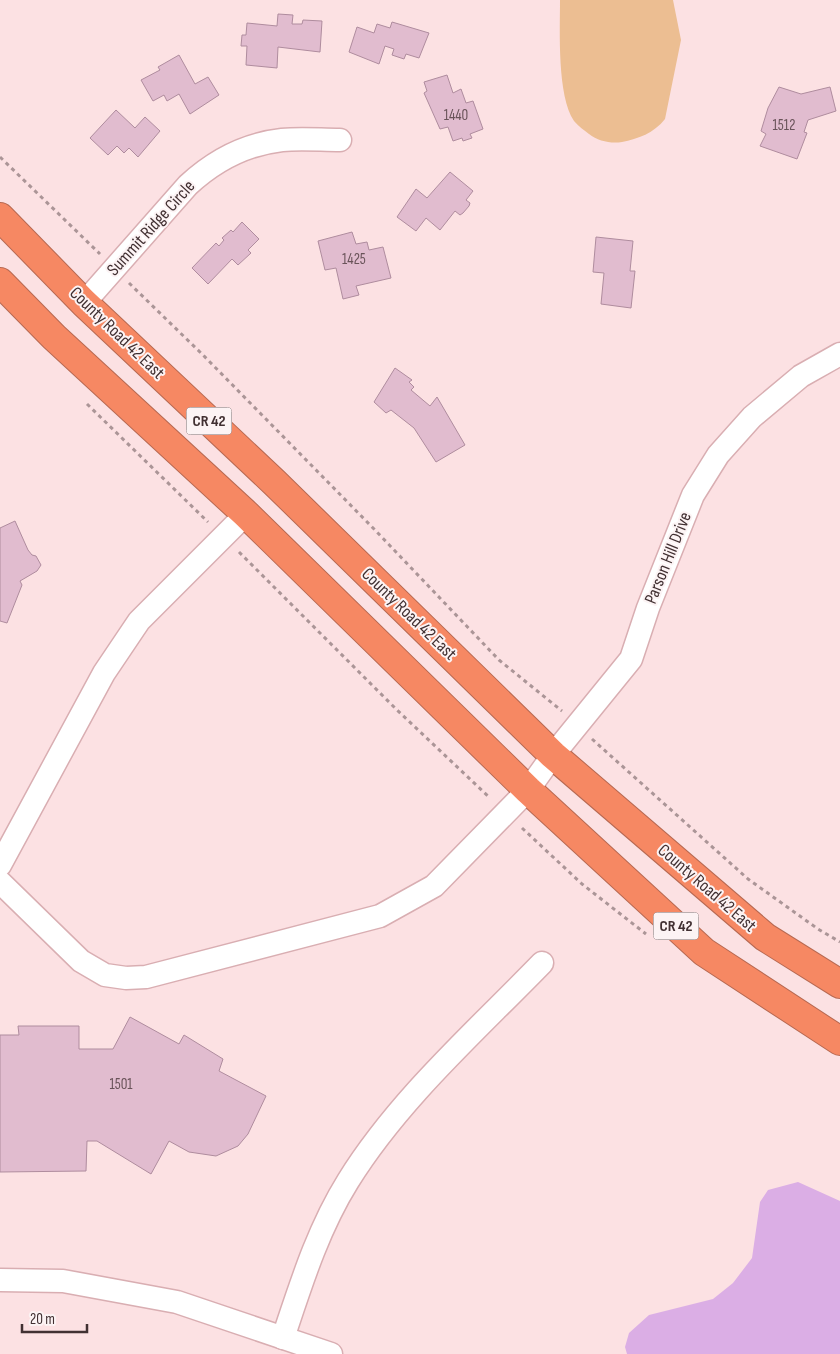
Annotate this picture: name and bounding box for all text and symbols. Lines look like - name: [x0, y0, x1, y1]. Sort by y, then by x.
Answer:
- house number: 1440: [444, 106, 468, 125]
- house number: 1512: [773, 116, 795, 135]
- street label: Summit Ridge Circle: [103, 176, 199, 280]
- house number: 1425: [342, 250, 366, 269]
- street label: County Road 42 East: [65, 283, 169, 384]
- road number: CR 42: [186, 408, 232, 434]
- street label: Parson Hill Drive: [640, 509, 696, 607]
- street label: County Road 42 East: [357, 564, 461, 665]
- street label: County Road 42 East: [654, 840, 761, 937]
- road number: CR 42: [654, 912, 698, 939]
- house number: 1501: [109, 1075, 133, 1094]
- scale bar: [22, 1302, 88, 1334]
- text: 20 m: [30, 1310, 55, 1329]

